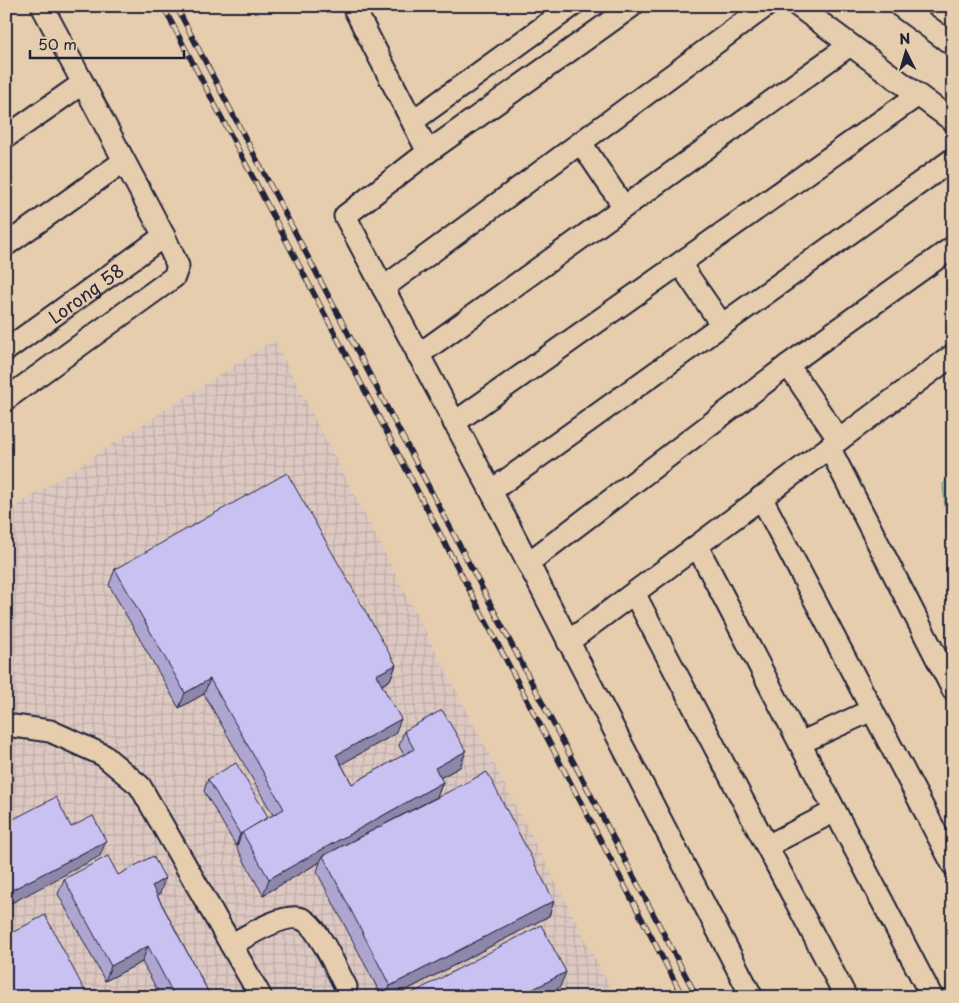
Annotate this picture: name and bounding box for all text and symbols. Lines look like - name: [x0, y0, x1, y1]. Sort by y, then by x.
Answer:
- scale bar: [30, 28, 184, 60]
- north arrow: [882, 28, 932, 78]
- text: N: [898, 28, 911, 49]
- text: 50 m: [38, 32, 77, 55]
- street label: Lorong 58: [42, 256, 129, 329]

